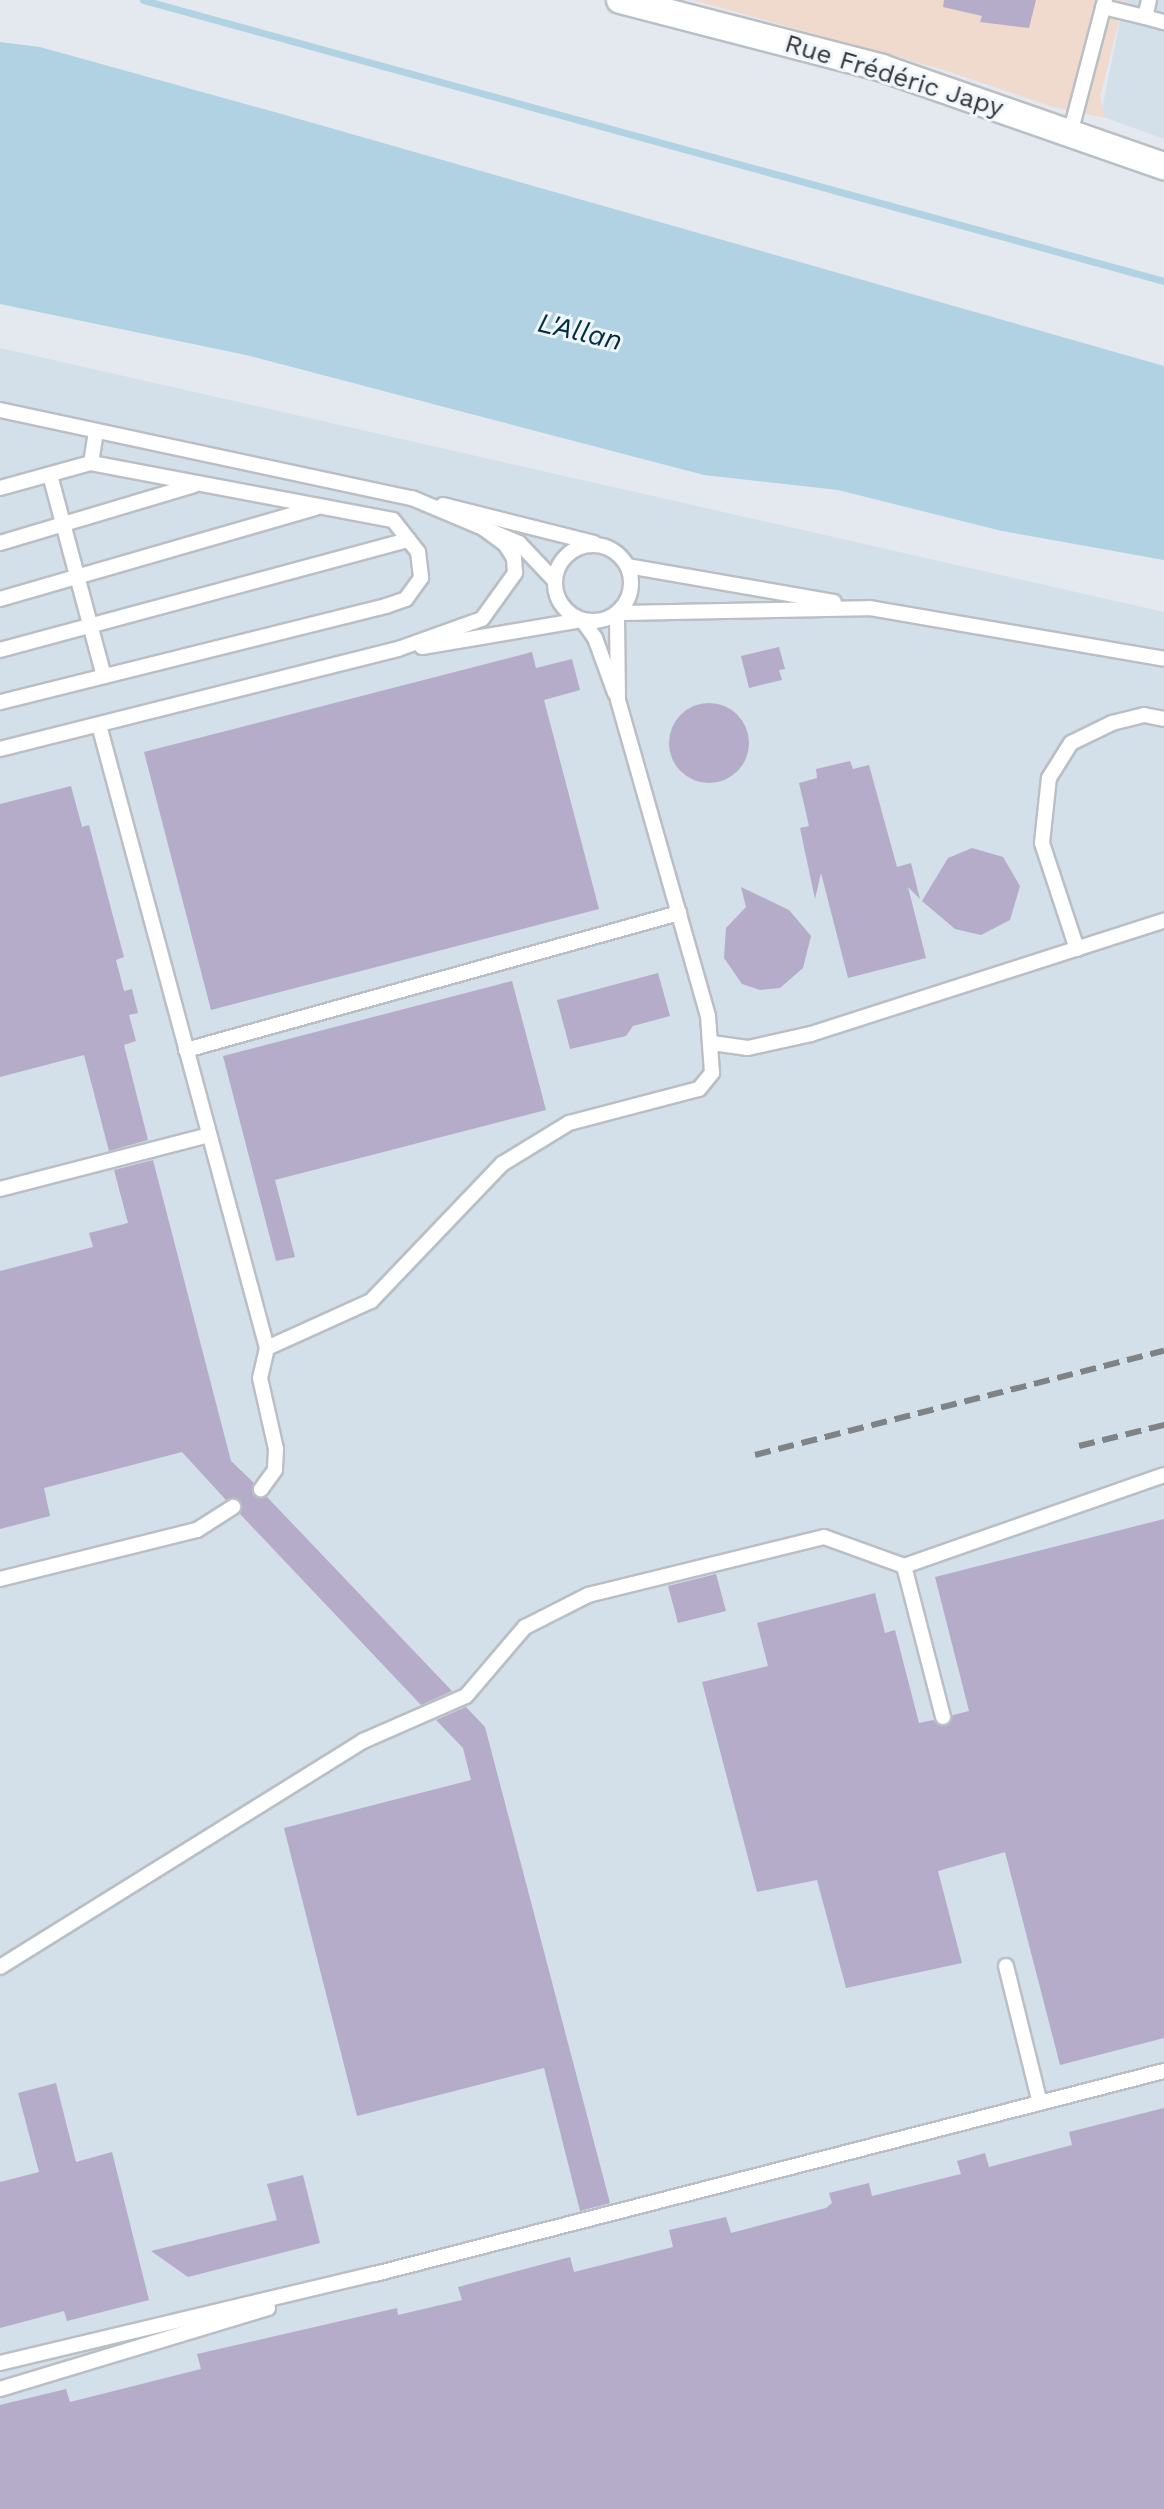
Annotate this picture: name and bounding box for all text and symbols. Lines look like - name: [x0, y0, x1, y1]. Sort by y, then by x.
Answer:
- street label: Rue Frédéric Japy: [781, 28, 1007, 124]
- water label: L'Allan: [535, 306, 625, 358]

